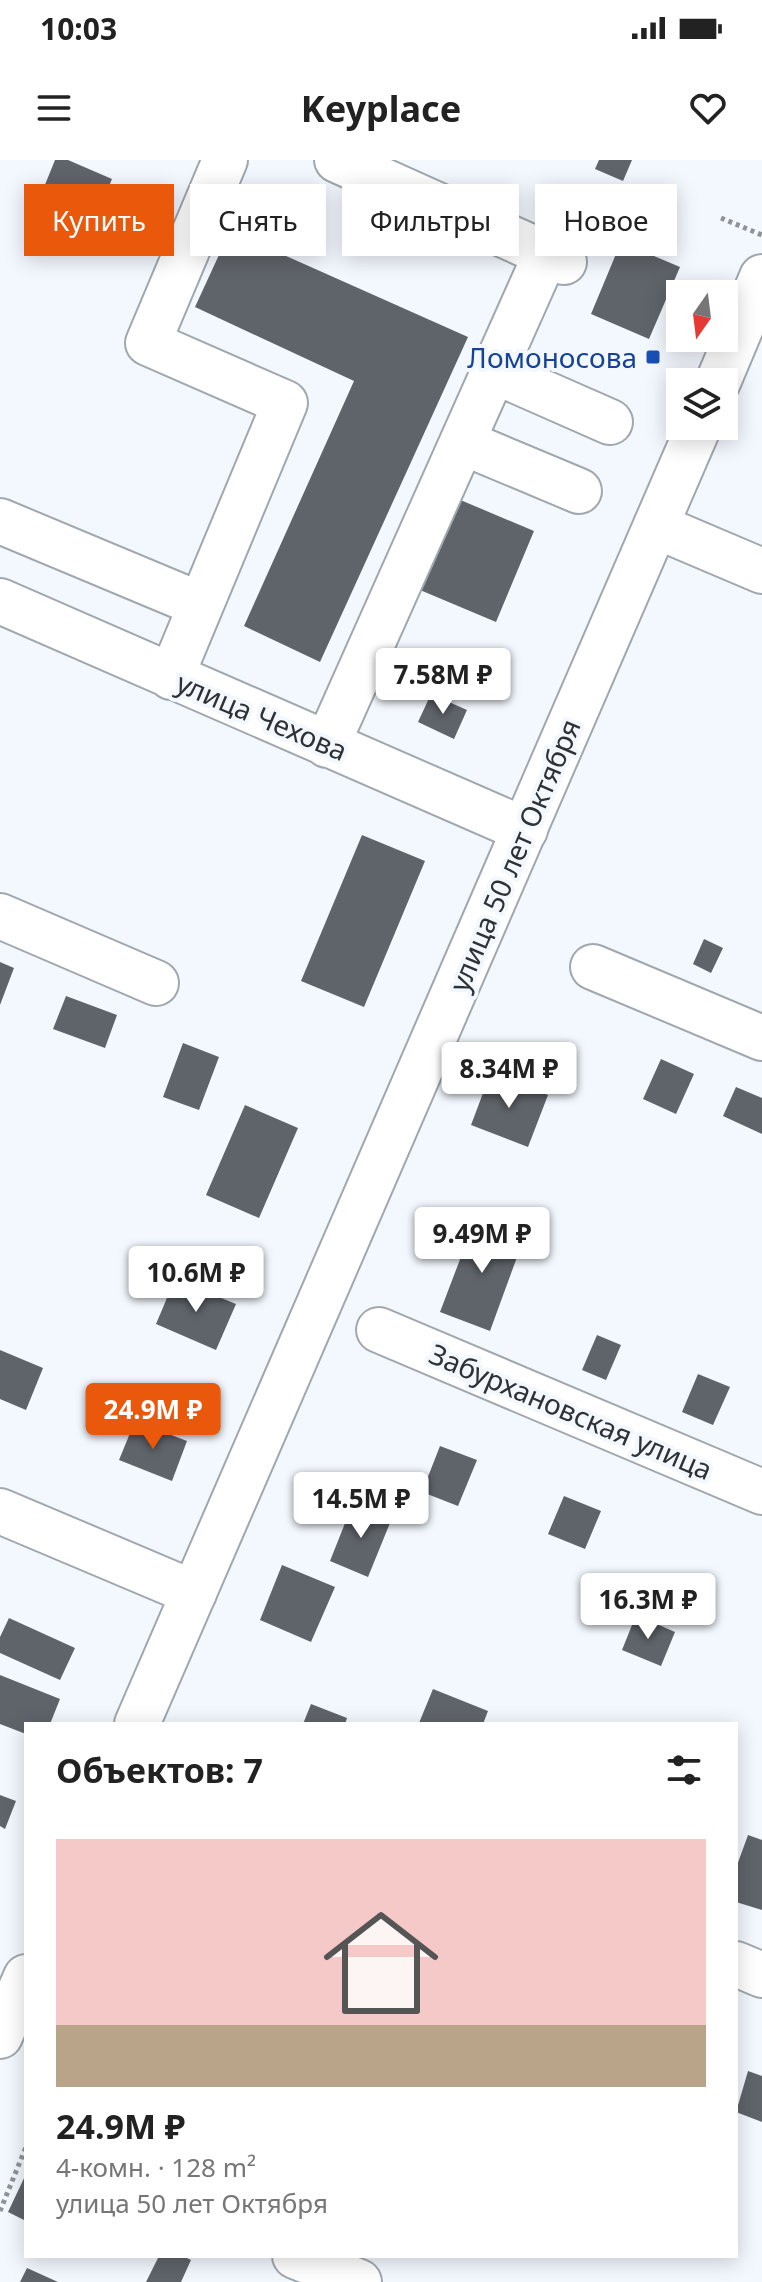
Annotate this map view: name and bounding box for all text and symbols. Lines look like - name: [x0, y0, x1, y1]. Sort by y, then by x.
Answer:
- text: 10:03: [40, 8, 117, 49]
- text: Keyplace: [301, 84, 461, 133]
- icon: menu: [32, 86, 76, 130]
- icon: heart: [686, 86, 730, 130]
- chip: Купить: [24, 184, 174, 256]
- chip: Снять: [190, 184, 326, 256]
- chip: Фильтры: [342, 184, 519, 256]
- chip: Новое: [535, 184, 677, 256]
- north arrow: [666, 280, 738, 352]
- map controls: [666, 280, 738, 440]
- place label: Ломоносова: [467, 338, 637, 376]
- marker: Ломоносова: [644, 348, 662, 366]
- button: layers: [666, 368, 738, 440]
- pin: 7.58M ₽: [369, 648, 517, 716]
- text: 7.58M ₽: [394, 656, 492, 692]
- street label: улица Чехова: [171, 663, 353, 769]
- street label: улица 50 лет Октября: [439, 713, 589, 997]
- pin: 8.34M ₽: [435, 1042, 583, 1110]
- text: 8.34M ₽: [460, 1050, 558, 1086]
- pin: 9.49M ₽: [408, 1207, 556, 1275]
- text: 9.49M ₽: [433, 1215, 531, 1251]
- pin: 10.6M ₽: [122, 1246, 270, 1314]
- text: 10.6M ₽: [147, 1254, 245, 1290]
- street label: Забурхановская улица: [424, 1334, 718, 1488]
- pin: 24.9M ₽: [79, 1383, 227, 1451]
- text: 24.9M ₽: [104, 1391, 202, 1427]
- pin: 14.5M ₽: [287, 1472, 435, 1540]
- text: 14.5M ₽: [312, 1480, 410, 1516]
- pin: 16.3M ₽: [574, 1573, 722, 1641]
- text: 16.3M ₽: [599, 1581, 697, 1617]
- text: Объектов: 7: [56, 1747, 263, 1793]
- icon: filters: [662, 1748, 706, 1792]
- icon: home: [309, 1891, 453, 2035]
- text: 24.9M ₽: [56, 2103, 185, 2149]
- text: 4-комн. · 128 m²: [56, 2149, 256, 2185]
- text: улица 50 лет Октября: [56, 2185, 328, 2221]

